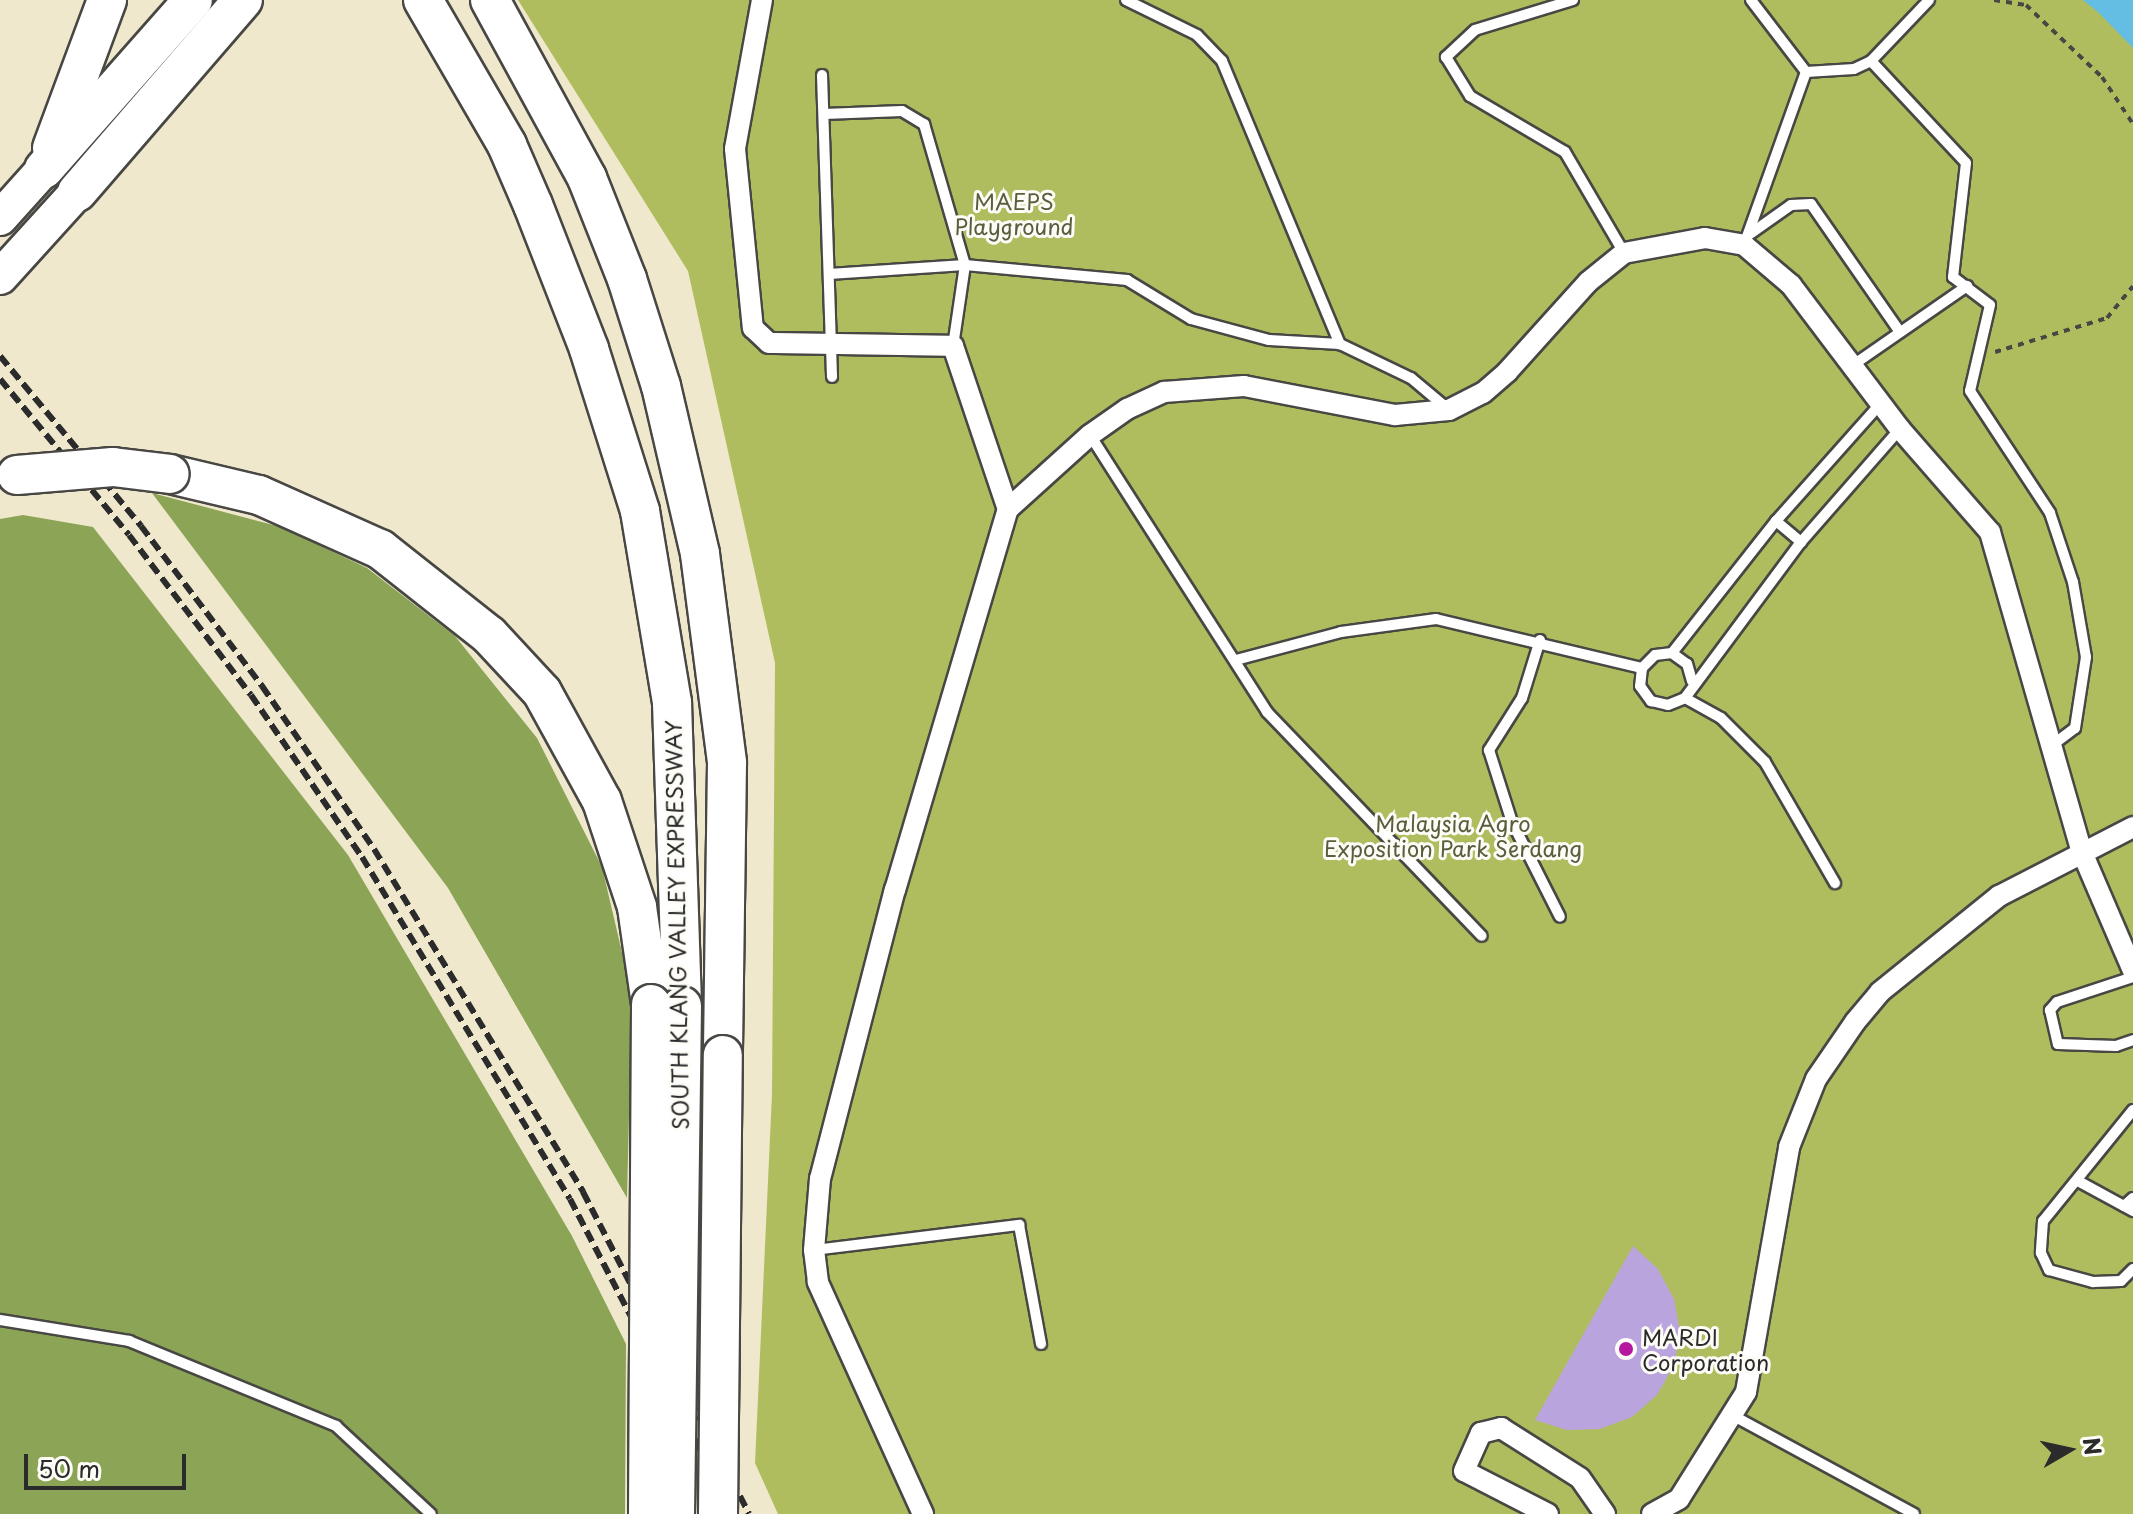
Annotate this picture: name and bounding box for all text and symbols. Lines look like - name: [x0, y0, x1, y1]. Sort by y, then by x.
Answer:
- park label: MAEPS Playground: [954, 187, 1074, 238]
- street label: SOUTH KLANG VALLEY EXPRESSWAY: [659, 718, 693, 1132]
- park label: Malaysia Agro Exposition Park Serdang: [1323, 809, 1583, 860]
- place label: MARDI Corporation: [1642, 1323, 1769, 1374]
- marker: MARDI Corporation: [1617, 1340, 1635, 1358]
- north arrow: [2029, 1410, 2109, 1490]
- text: N: [2076, 1435, 2111, 1457]
- scale bar: [28, 1438, 190, 1488]
- text: 50 m: [38, 1450, 100, 1486]

